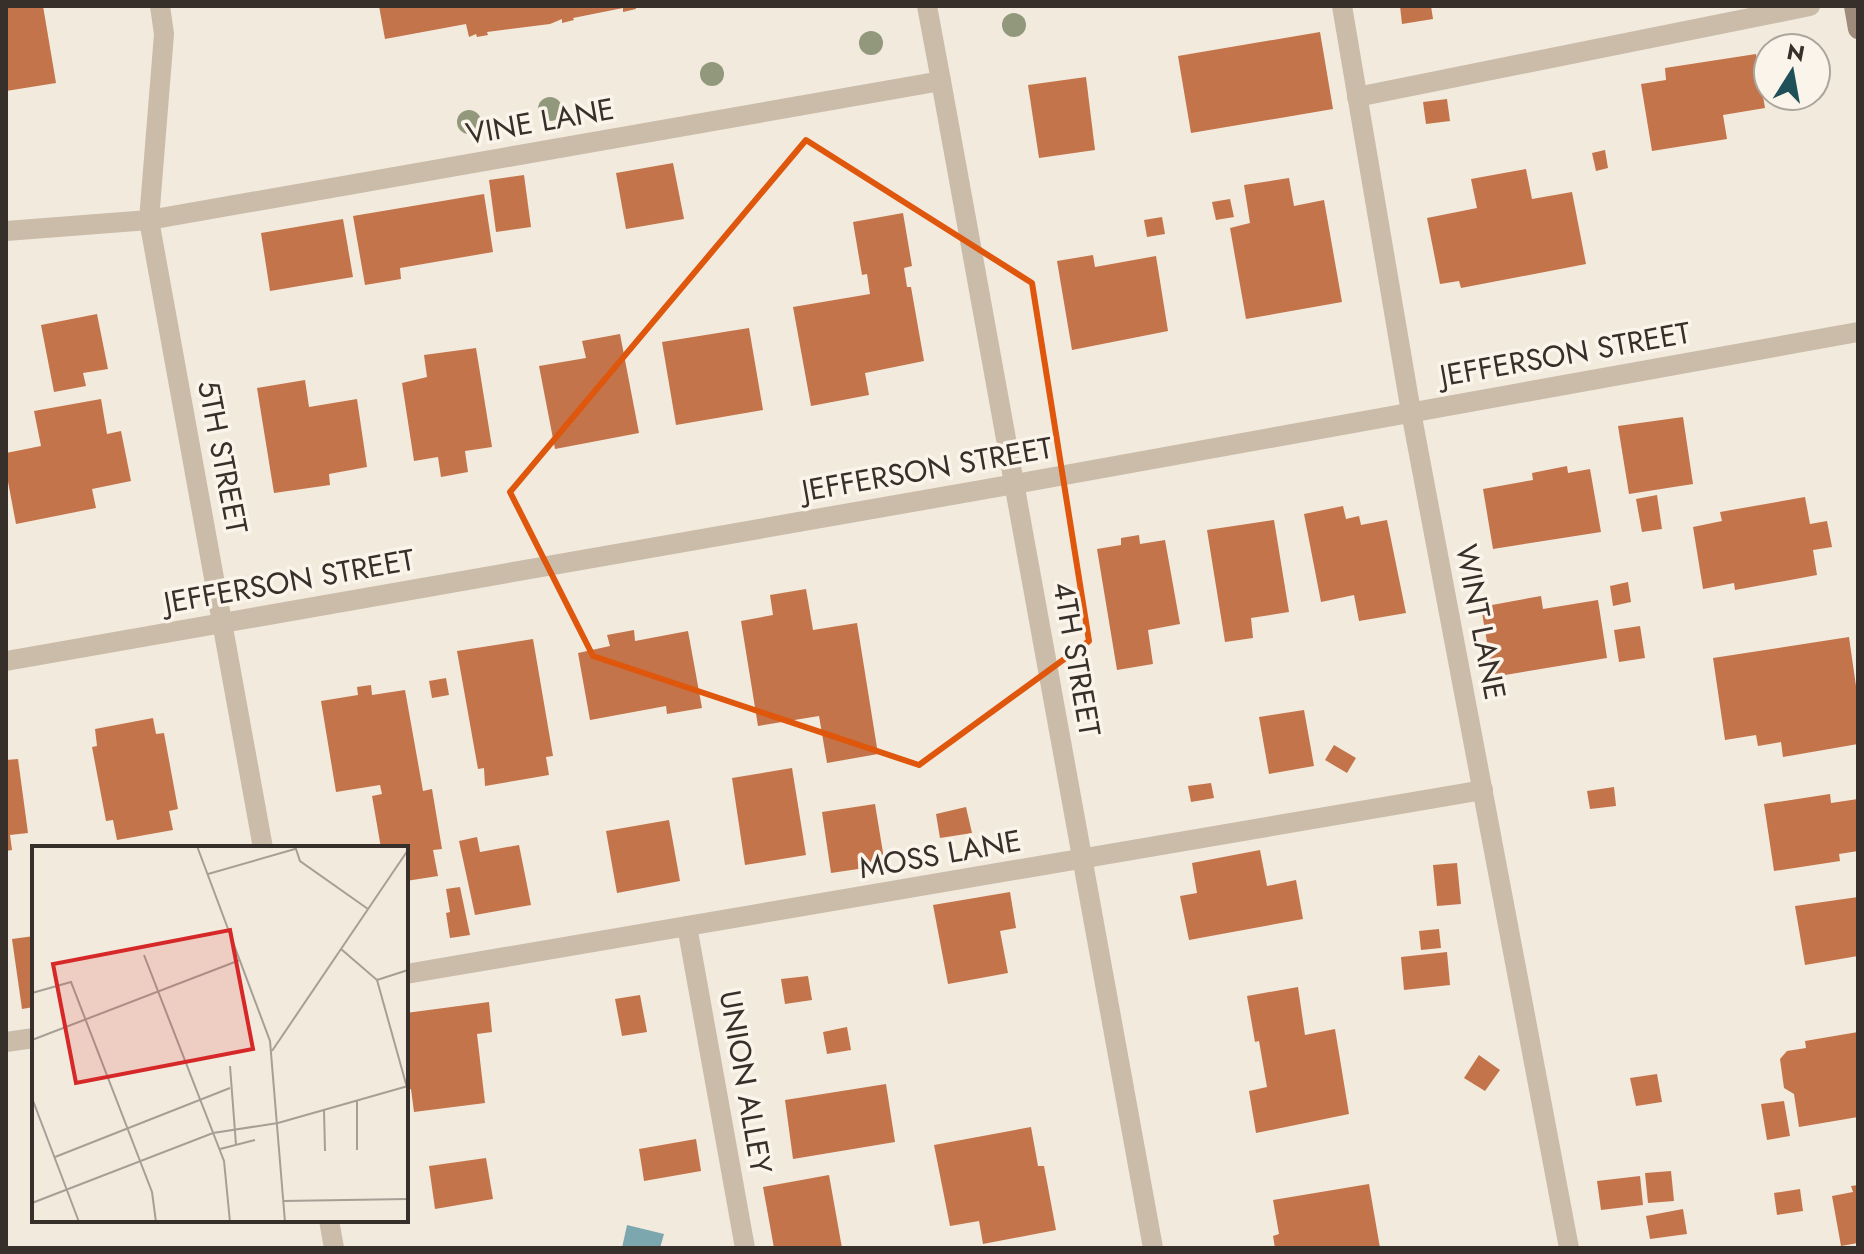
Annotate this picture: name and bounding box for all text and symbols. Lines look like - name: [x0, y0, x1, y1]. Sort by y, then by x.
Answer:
- north arrow: [1752, 32, 1832, 112]
- text: N: [1784, 35, 1807, 70]
- street label: VINE LANE: [462, 87, 618, 155]
- street label: JEFFERSON STREET: [1432, 311, 1694, 398]
- street label: 5TH STREET: [187, 377, 259, 537]
- street label: JEFFERSON STREET: [794, 426, 1056, 513]
- street label: JEFFERSON STREET: [156, 538, 418, 625]
- street label: WINT LANE: [1445, 541, 1517, 703]
- street label: 4TH STREET: [1042, 578, 1112, 740]
- street label: MOSS LANE: [856, 819, 1024, 889]
- inset map: [32, 846, 408, 1222]
- street label: UNION ALLEY: [709, 987, 783, 1177]

